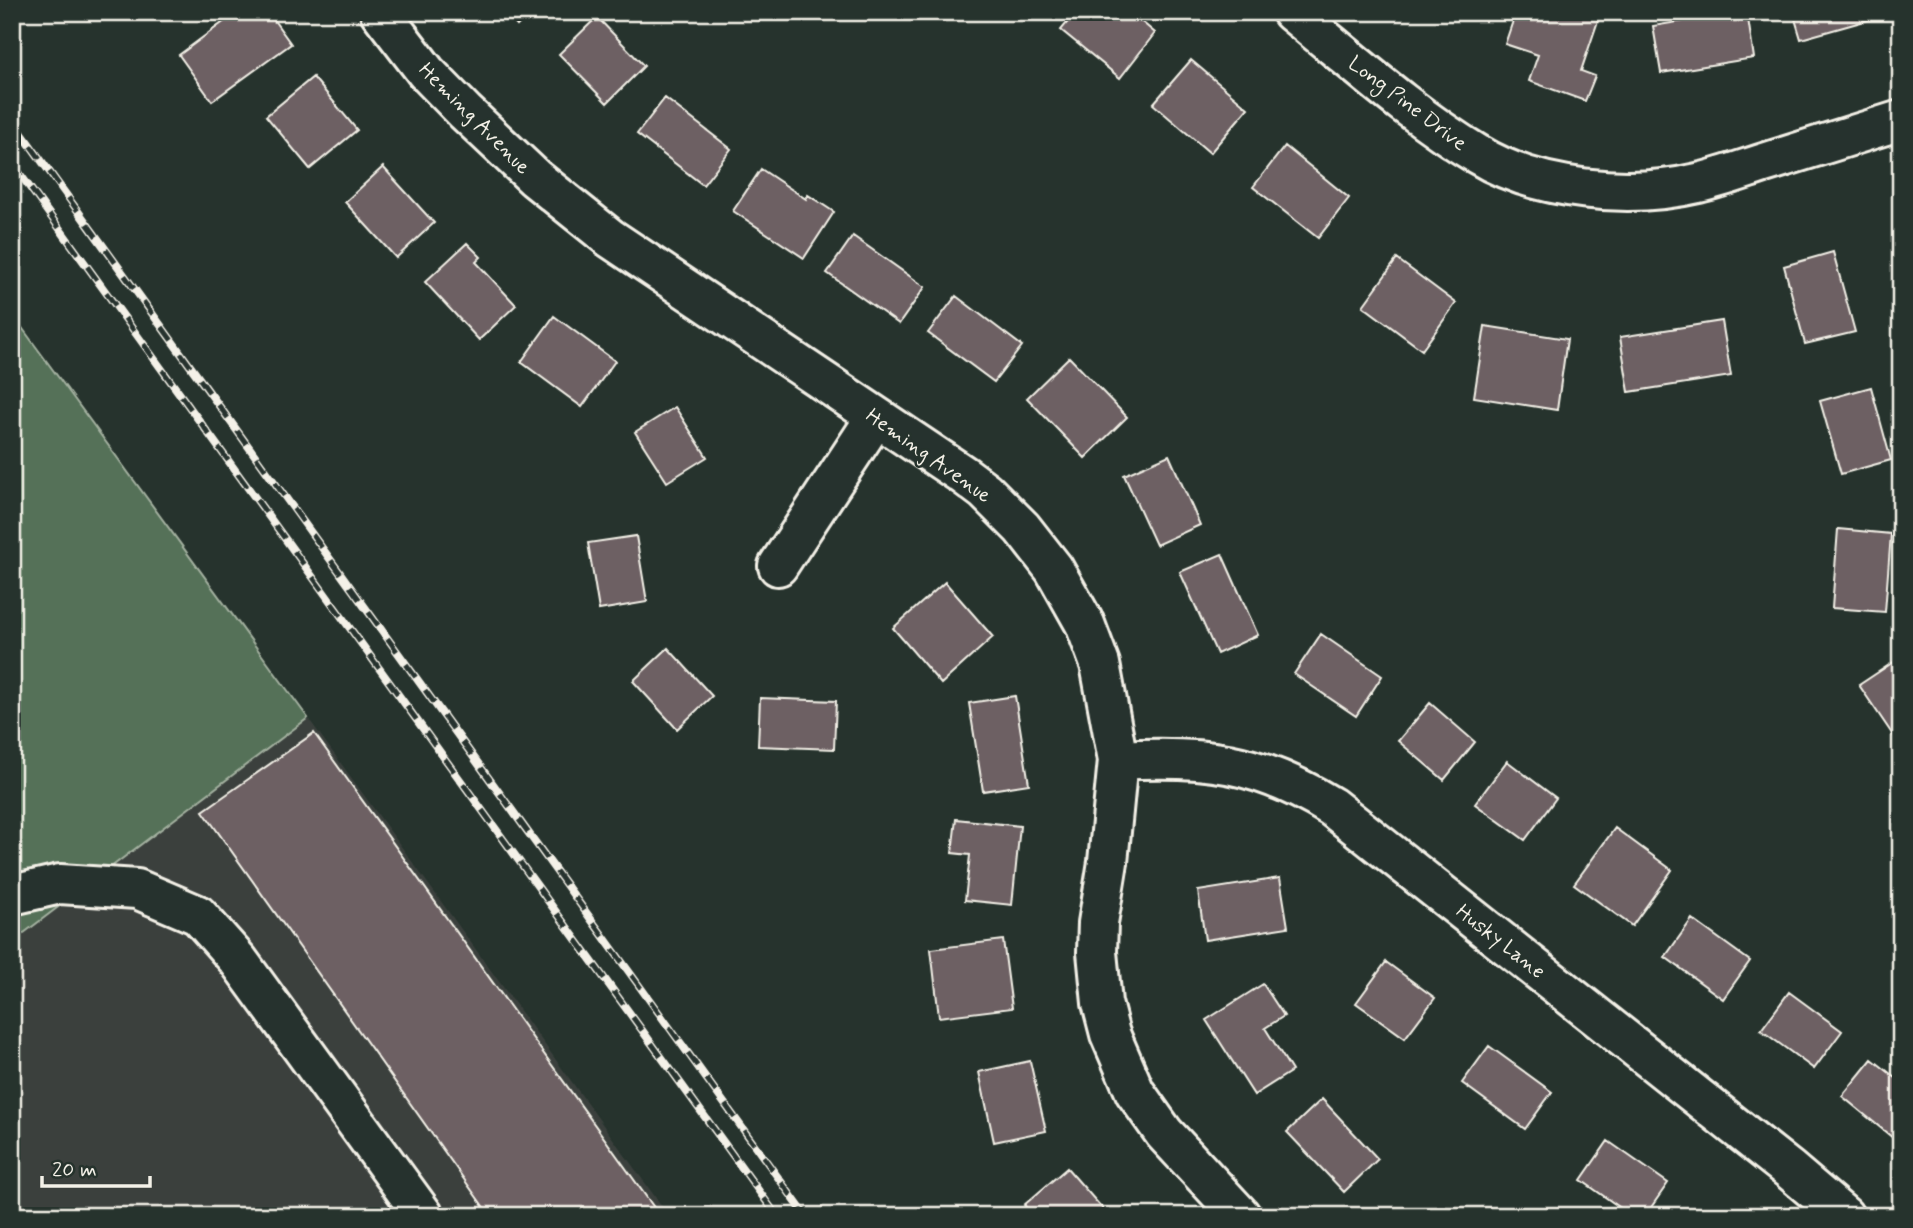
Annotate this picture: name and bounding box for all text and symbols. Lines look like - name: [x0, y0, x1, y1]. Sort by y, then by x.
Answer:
- street label: Long Pine Drive: [1342, 50, 1473, 159]
- street label: Heming Avenue: [412, 57, 536, 181]
- street label: Heming Avenue: [860, 402, 997, 510]
- street label: Husky Lane: [1450, 898, 1551, 986]
- scale bar: [42, 1144, 150, 1188]
- text: 20 m: [52, 1156, 97, 1184]

